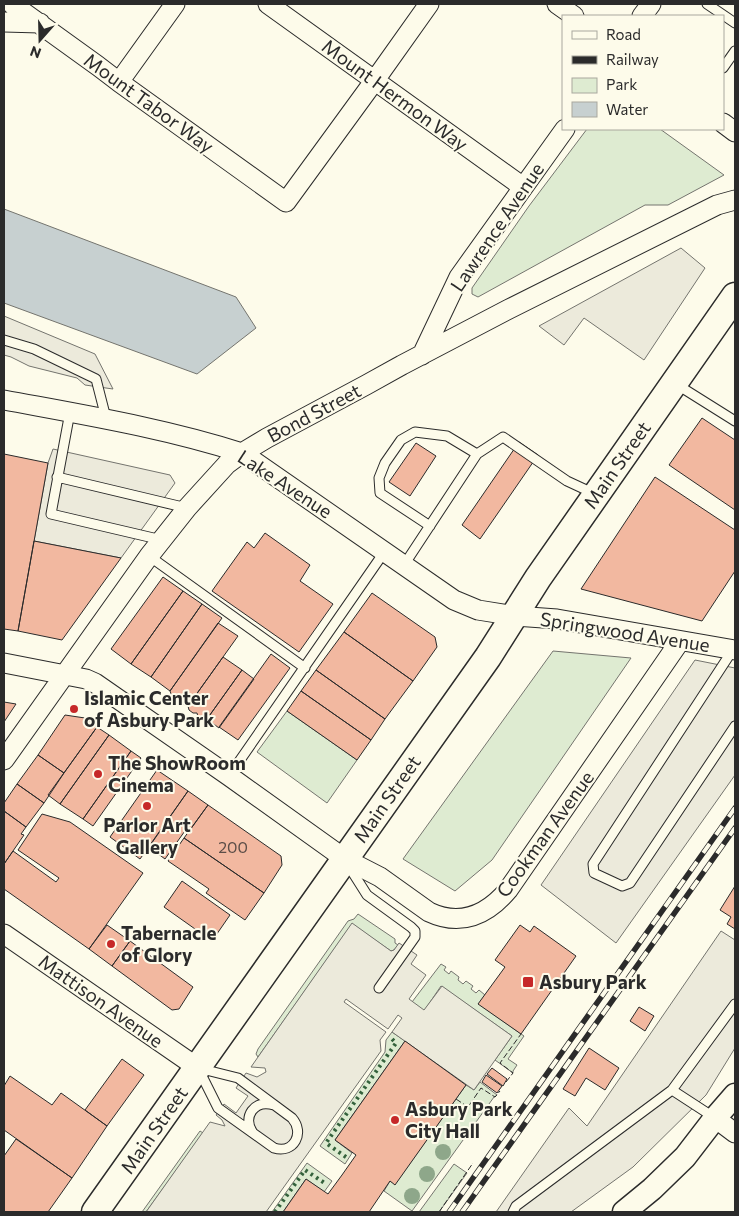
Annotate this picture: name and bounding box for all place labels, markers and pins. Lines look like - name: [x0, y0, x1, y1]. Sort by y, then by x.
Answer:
- place label: Islamic Center of Asbury Park: [84, 686, 214, 731]
- marker: Islamic Center of Asbury Park: [68, 703, 80, 715]
- place label: The ShowRoom Cinema: [108, 751, 246, 796]
- marker: The ShowRoom Cinema: [92, 768, 104, 780]
- marker: Parlor Art Gallery: [141, 800, 153, 812]
- place label: Parlor Art Gallery: [103, 813, 191, 858]
- place label: Tabernacle of Glory: [121, 921, 216, 966]
- marker: Tabernacle of Glory: [105, 938, 117, 950]
- place label: Asbury Park: [539, 970, 647, 993]
- marker: Asbury Park: [521, 975, 535, 989]
- place label: Asbury Park City Hall: [405, 1097, 513, 1142]
- marker: Asbury Park City Hall: [389, 1114, 401, 1126]

